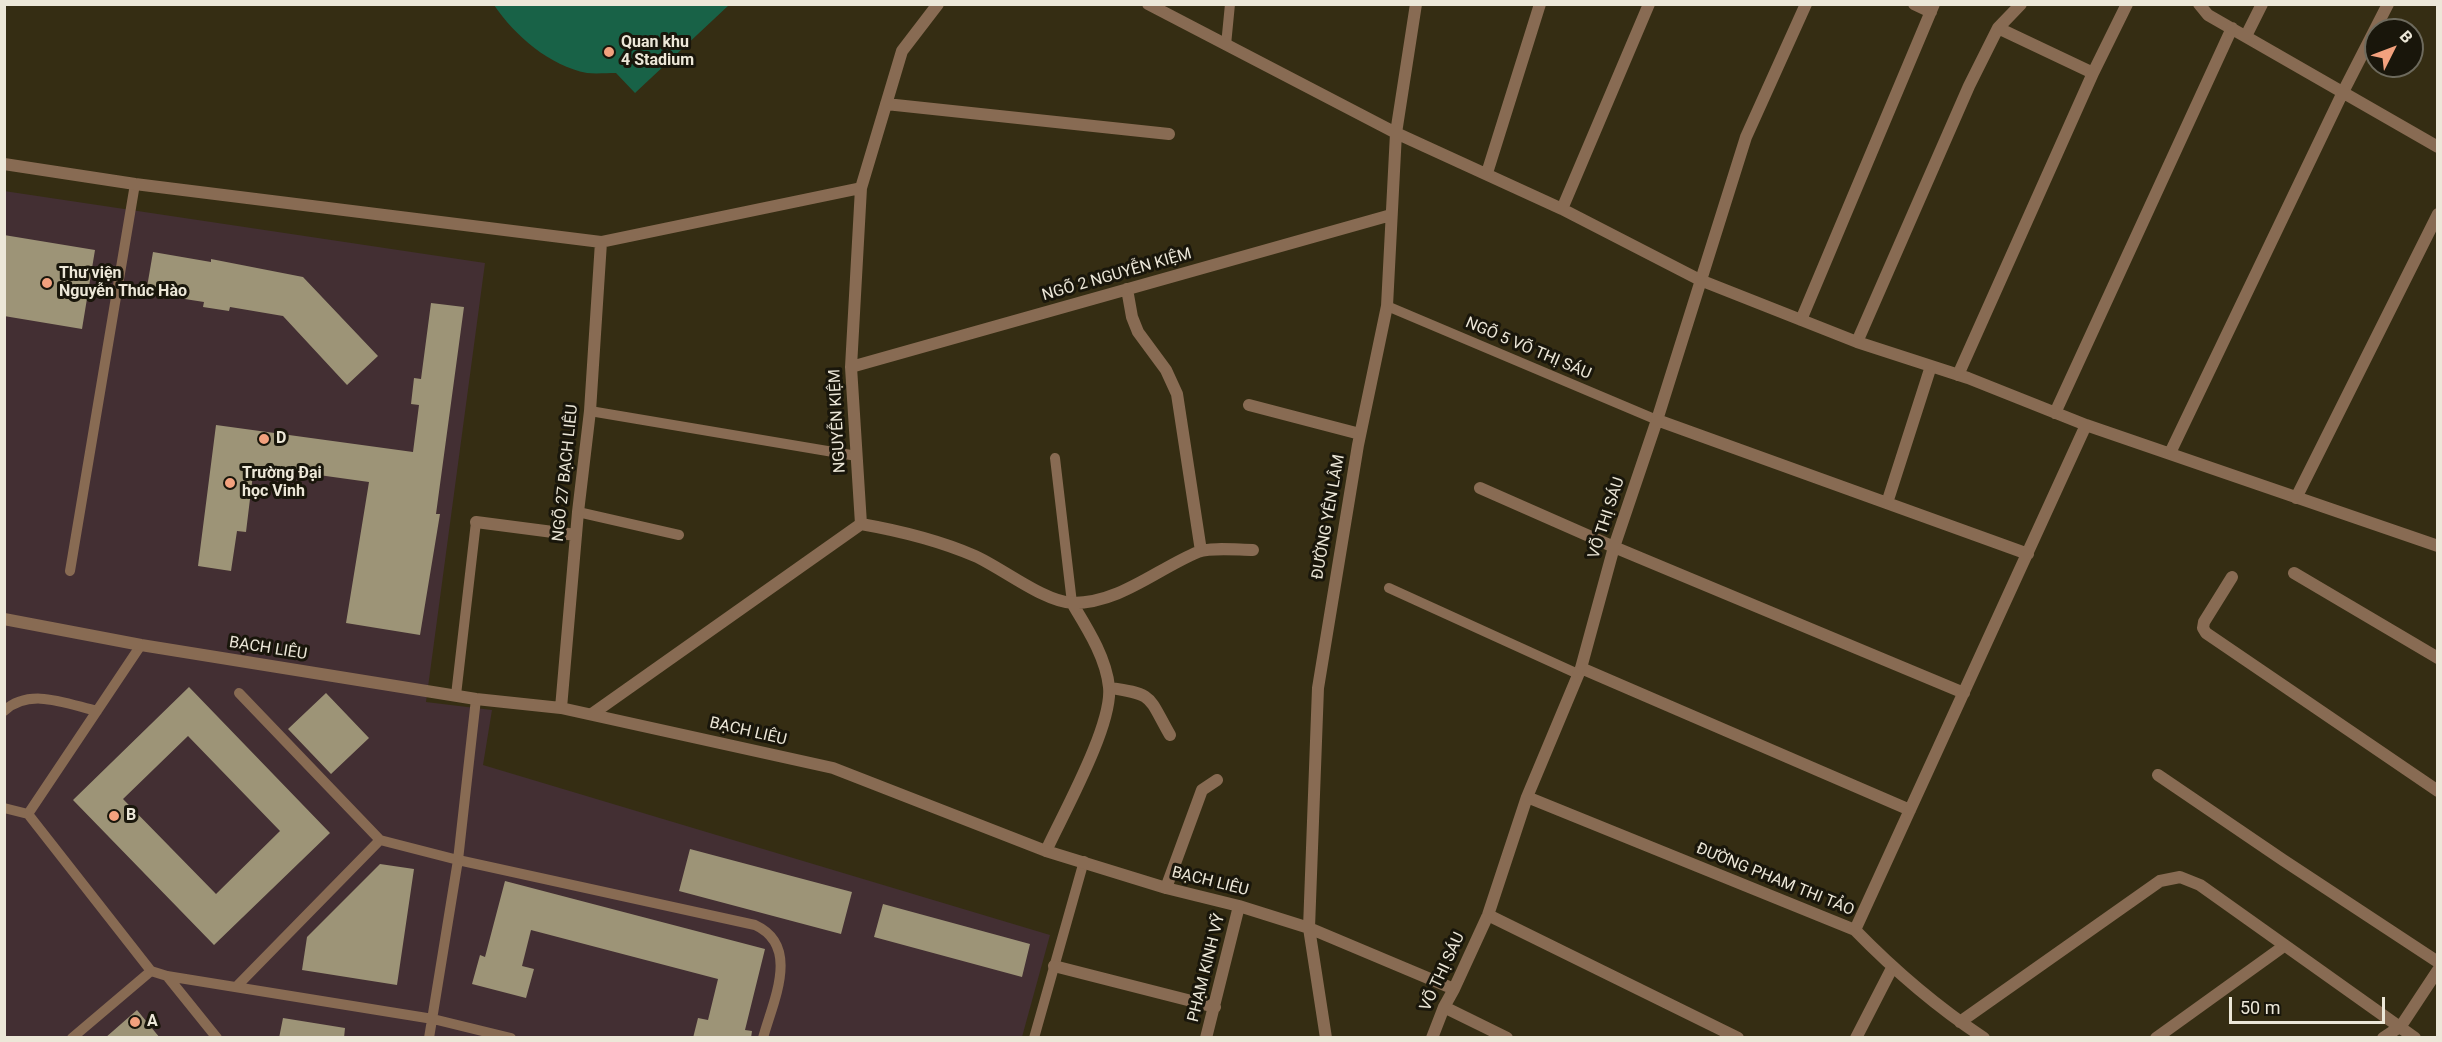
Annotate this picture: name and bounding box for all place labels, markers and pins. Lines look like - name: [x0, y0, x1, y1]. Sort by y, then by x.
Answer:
- place label: Quan khu 4 Stadium: [621, 33, 694, 71]
- marker: Quan khu 4 Stadium: [602, 45, 616, 59]
- place label: Thư viện Nguyễn Thúc Hào: [59, 264, 187, 302]
- marker: Thư viện Nguyễn Thúc Hào: [40, 276, 54, 290]
- place label: D: [276, 429, 286, 449]
- marker: D: [257, 432, 271, 446]
- place label: Trường Đại học Vinh: [242, 464, 322, 502]
- marker: Trường Đại học Vinh: [223, 476, 237, 490]
- place label: B: [126, 806, 136, 826]
- marker: B: [107, 809, 121, 823]
- place label: A: [147, 1012, 158, 1032]
- marker: A: [128, 1015, 142, 1029]

